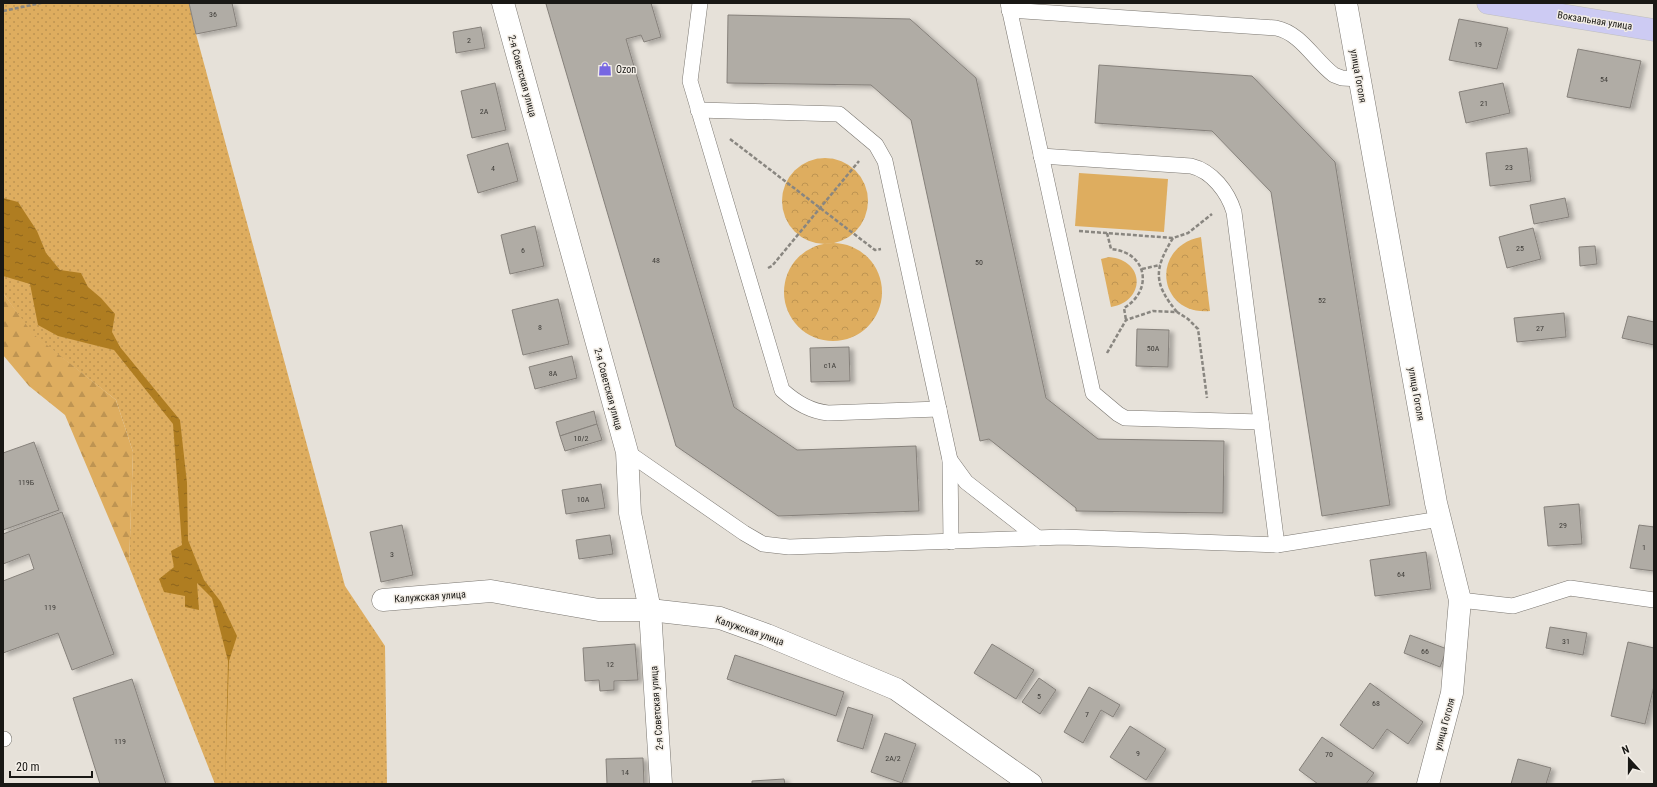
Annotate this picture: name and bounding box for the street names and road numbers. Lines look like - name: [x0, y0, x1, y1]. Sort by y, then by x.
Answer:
- street label: Вокзальная улица: [1557, 9, 1633, 32]
- street label: 2-я Советская улица: [506, 34, 539, 118]
- street label: улица Гоголя: [1348, 49, 1369, 104]
- street label: 2-я Советская улица: [592, 347, 625, 431]
- street label: улица Гоголя: [1406, 367, 1427, 422]
- street label: Калужская улица: [394, 588, 466, 604]
- street label: Калужская улица: [714, 614, 786, 647]
- street label: 2-я Советская улица: [648, 665, 665, 750]
- street label: улица Гоголя: [1432, 696, 1457, 752]

